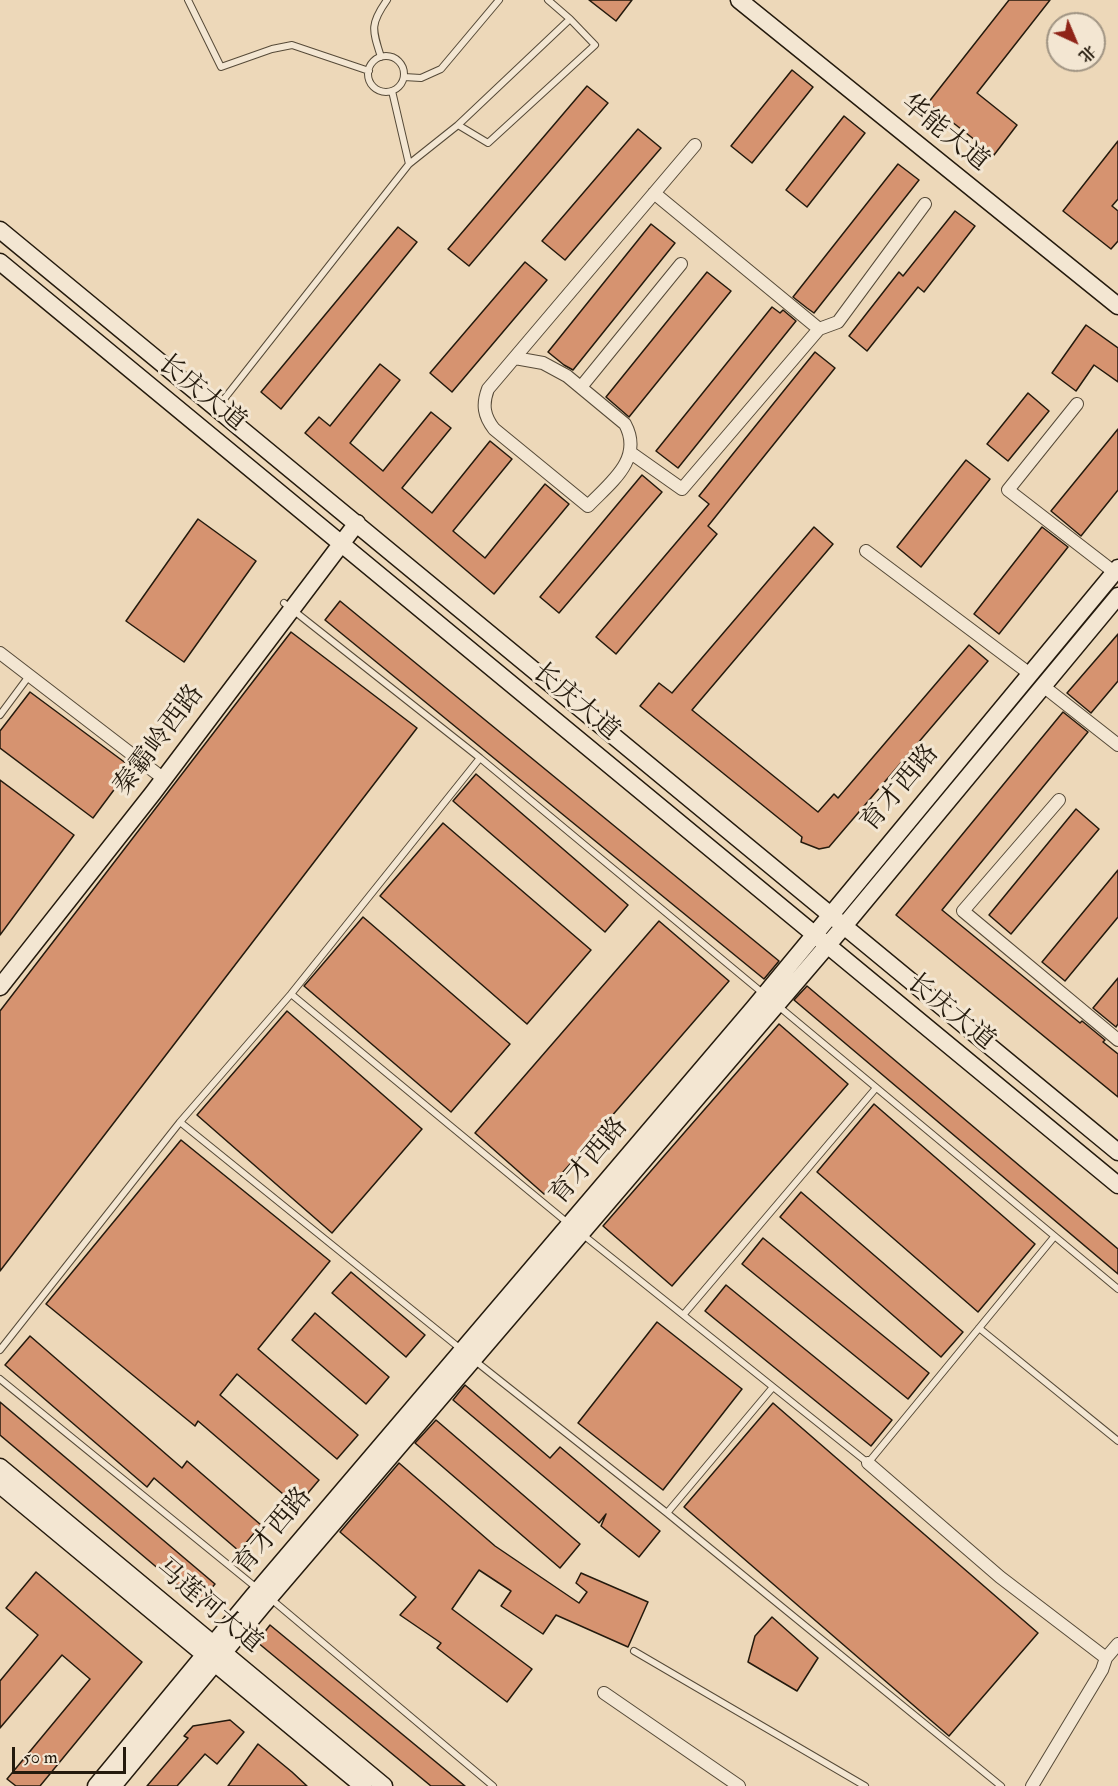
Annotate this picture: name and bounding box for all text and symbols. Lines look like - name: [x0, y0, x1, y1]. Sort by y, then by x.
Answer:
- north arrow: [1046, 12, 1106, 72]
- text: 北: [1074, 41, 1100, 66]
- street label: 华能大道: [894, 89, 994, 179]
- street label: 长庆大道: [151, 349, 251, 439]
- street label: 长庆大道: [525, 658, 625, 748]
- street label: 秦霸岭西路: [108, 680, 212, 802]
- street label: 育才西路: [856, 739, 946, 839]
- street label: 长庆大道: [900, 968, 1000, 1058]
- street label: 育才西路: [545, 1112, 635, 1212]
- street label: 育才西路: [229, 1482, 319, 1582]
- street label: 马莲河大道: [148, 1553, 268, 1661]
- scale bar: [15, 1735, 129, 1773]
- text: 50 m: [23, 1746, 58, 1769]

